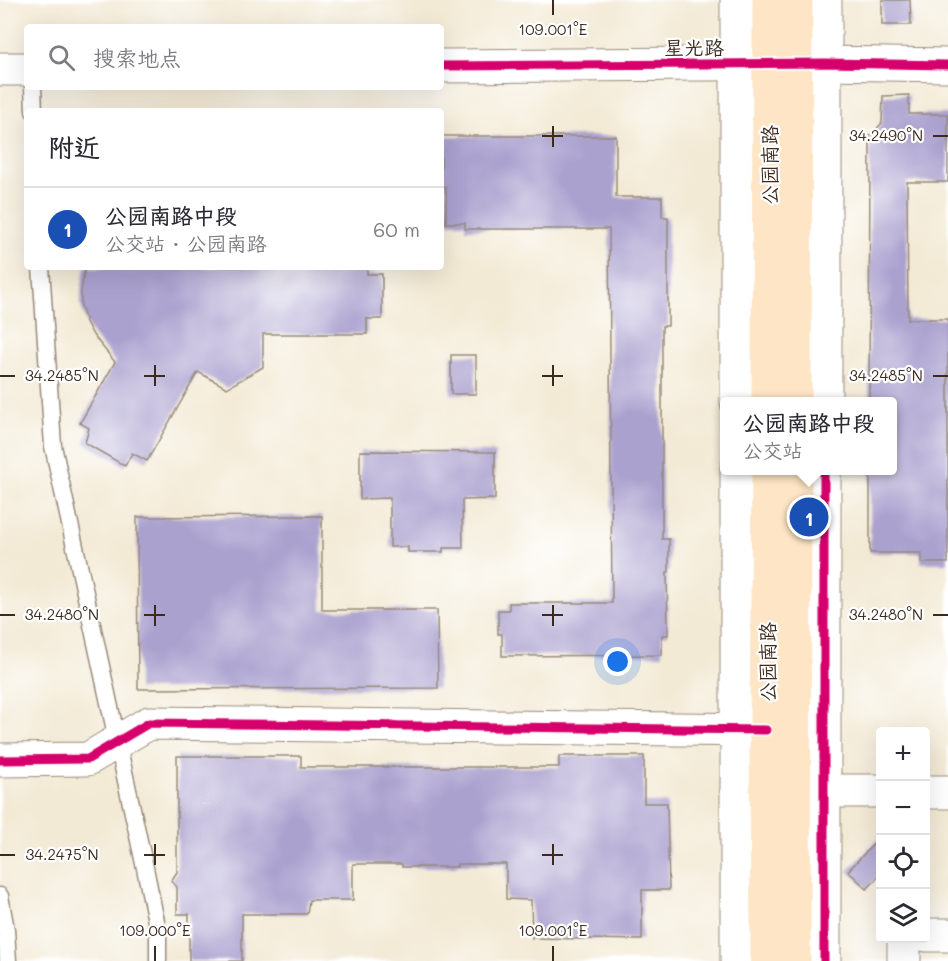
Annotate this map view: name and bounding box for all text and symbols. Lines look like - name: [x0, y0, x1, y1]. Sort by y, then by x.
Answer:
- text: 109.001°E: [519, 19, 588, 39]
- search box: [24, 24, 444, 90]
- street label: 星光路: [664, 34, 725, 60]
- icon: search: [45, 41, 78, 74]
- text: 搜索地点: [93, 43, 181, 72]
- street label: 公园南路: [756, 124, 782, 205]
- text: 34.2490°N: [849, 125, 923, 145]
- text: 附近: [48, 130, 100, 164]
- text: 公园南路中段: [105, 201, 237, 230]
- text: 1: [63, 216, 72, 242]
- text: 60 m: [373, 216, 420, 242]
- text: 公交站 · 公园南路: [105, 230, 267, 256]
- text: 34.2485°N: [25, 365, 99, 385]
- text: 34.2485°N: [849, 365, 923, 385]
- popup: [720, 397, 897, 475]
- text: 公园南路中段: [742, 408, 875, 437]
- text: 公交站: [742, 437, 802, 463]
- pin: 1: [790, 494, 828, 540]
- text: 34.2480°N: [25, 604, 99, 624]
- text: 34.2480°N: [849, 604, 923, 624]
- street label: 公园南路: [754, 621, 780, 702]
- your location: [603, 647, 632, 676]
- map controls: [876, 727, 930, 943]
- button: +: [876, 727, 930, 781]
- button: −: [876, 781, 930, 835]
- button: locate: [876, 835, 930, 889]
- text: 34.2475°N: [25, 844, 99, 864]
- button: layers: [876, 889, 930, 943]
- text: 109.000°E: [119, 920, 191, 940]
- text: 109.001°E: [519, 920, 588, 940]

